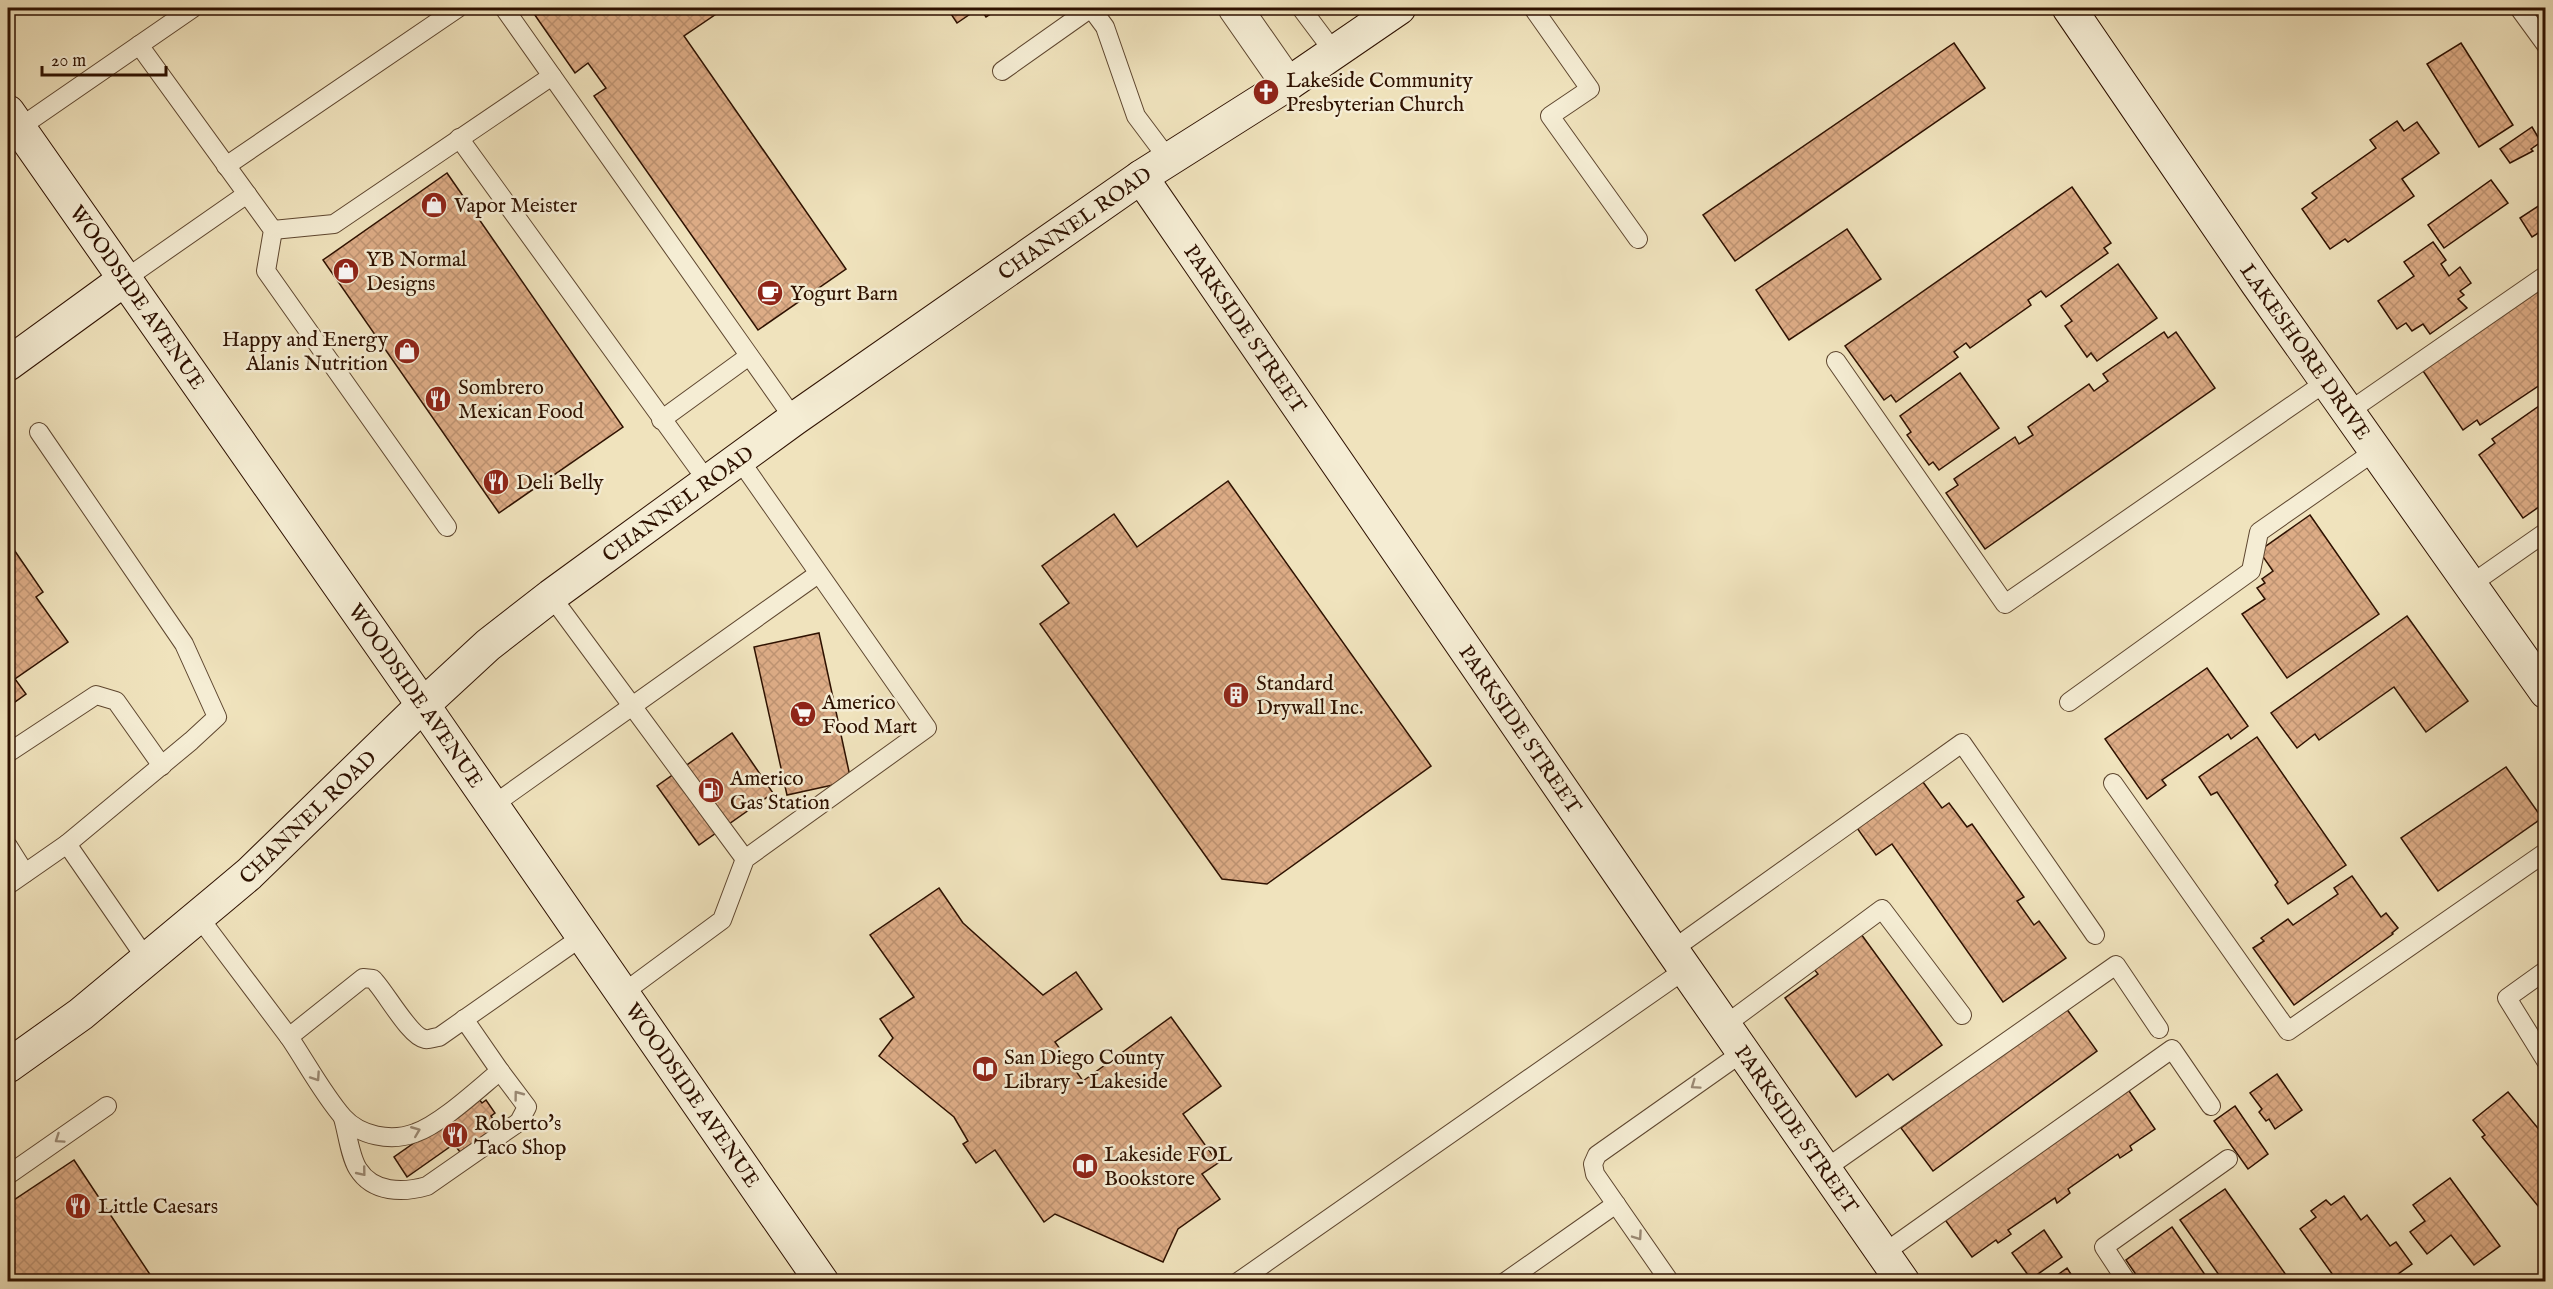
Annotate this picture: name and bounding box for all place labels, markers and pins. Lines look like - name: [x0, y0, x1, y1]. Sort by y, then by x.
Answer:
- place label: Lakeside Community Presbyterian Church: [1286, 68, 1474, 119]
- church icon: Lakeside Community Presbyterian Church: [1251, 77, 1281, 107]
- shop icon: Vapor Meister: [419, 190, 449, 220]
- place label: Vapor Meister: [453, 193, 577, 220]
- place label: YB Normal Designs: [366, 247, 467, 298]
- shop icon: YB Normal Designs: [331, 256, 361, 286]
- cafe icon: Yogurt Barn: [755, 278, 785, 308]
- place label: Yogurt Barn: [790, 281, 898, 308]
- place label: Happy and Energy Alanis Nutrition: [222, 327, 389, 378]
- shop icon: Happy and Energy Alanis Nutrition: [392, 336, 422, 366]
- place label: Sombrero Mexican Food: [458, 375, 585, 426]
- restaurant icon: Sombrero Mexican Food: [423, 384, 453, 414]
- restaurant icon: Deli Belly: [481, 467, 511, 497]
- place label: Deli Belly: [516, 470, 604, 497]
- place label: Standard Drywall Inc.: [1256, 671, 1364, 722]
- building icon: Standard Drywall Inc.: [1221, 680, 1251, 710]
- place label: Americo Food Mart: [821, 690, 917, 741]
- supermarket icon: Americo Food Mart: [788, 699, 818, 729]
- place label: Americo Gas Station: [729, 766, 830, 817]
- fuel station icon: Americo Gas Station: [696, 775, 726, 805]
- place label: San Diego County Library - Lakeside: [1004, 1045, 1168, 1096]
- library icon: San Diego County Library - Lakeside: [970, 1054, 1000, 1084]
- place label: Roberto's Taco Shop: [474, 1111, 566, 1162]
- restaurant icon: Roberto's Taco Shop: [440, 1120, 470, 1150]
- place label: Lakeside FOL Bookstore: [1104, 1142, 1233, 1193]
- library icon: Lakeside FOL Bookstore: [1070, 1151, 1100, 1181]
- restaurant icon: Little Caesars: [63, 1191, 93, 1221]
- place label: Little Caesars: [98, 1194, 218, 1221]

